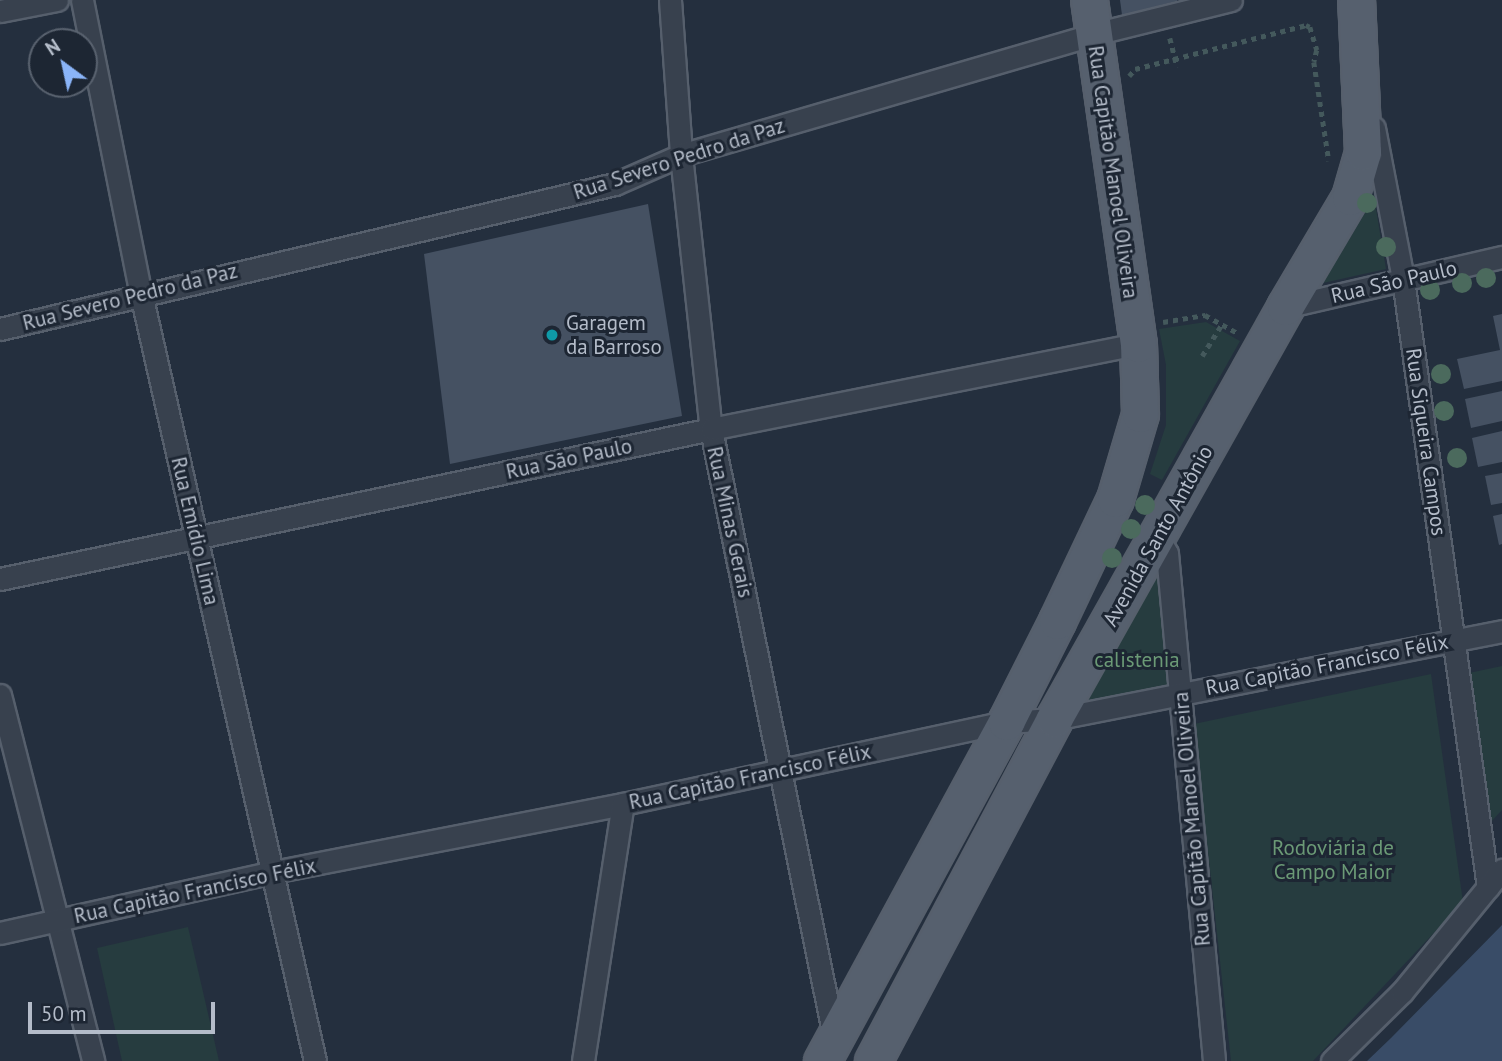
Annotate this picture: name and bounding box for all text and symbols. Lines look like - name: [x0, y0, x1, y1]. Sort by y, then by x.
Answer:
- north arrow: [28, 28, 98, 98]
- text: N: [41, 34, 64, 61]
- street label: Rua Capitão Manoel Oliveira: [1083, 44, 1143, 300]
- street label: Rua Severo Pedro da Paz: [570, 113, 788, 205]
- street label: Rua São Paulo: [1329, 255, 1459, 309]
- street label: Rua Severo Pedro da Paz: [20, 258, 240, 336]
- place label: Garagem da Barroso: [566, 310, 662, 360]
- marker: Garagem da Barroso: [544, 327, 560, 343]
- street label: Rua Siqueira Campos: [1400, 347, 1452, 537]
- street label: Rua São Paulo: [504, 433, 634, 485]
- street label: Avenida Santo Antônio: [1098, 441, 1218, 631]
- street label: Rua Minas Gerais: [702, 444, 758, 600]
- street label: Rua Emídio Lima: [166, 454, 224, 608]
- street label: Rua Capitão Francisco Félix: [1203, 629, 1451, 701]
- park label: calistenia: [1094, 647, 1180, 673]
- street label: Rua Capitão Manoel Oliveira: [1168, 691, 1216, 947]
- street label: Rua Capitão Francisco Félix: [627, 739, 873, 815]
- park label: Rodoviária de Campo Maior: [1272, 835, 1394, 885]
- street label: Rua Capitão Francisco Félix: [72, 853, 318, 929]
- scale bar: [32, 988, 219, 1032]
- text: 50 m: [41, 1000, 87, 1027]

